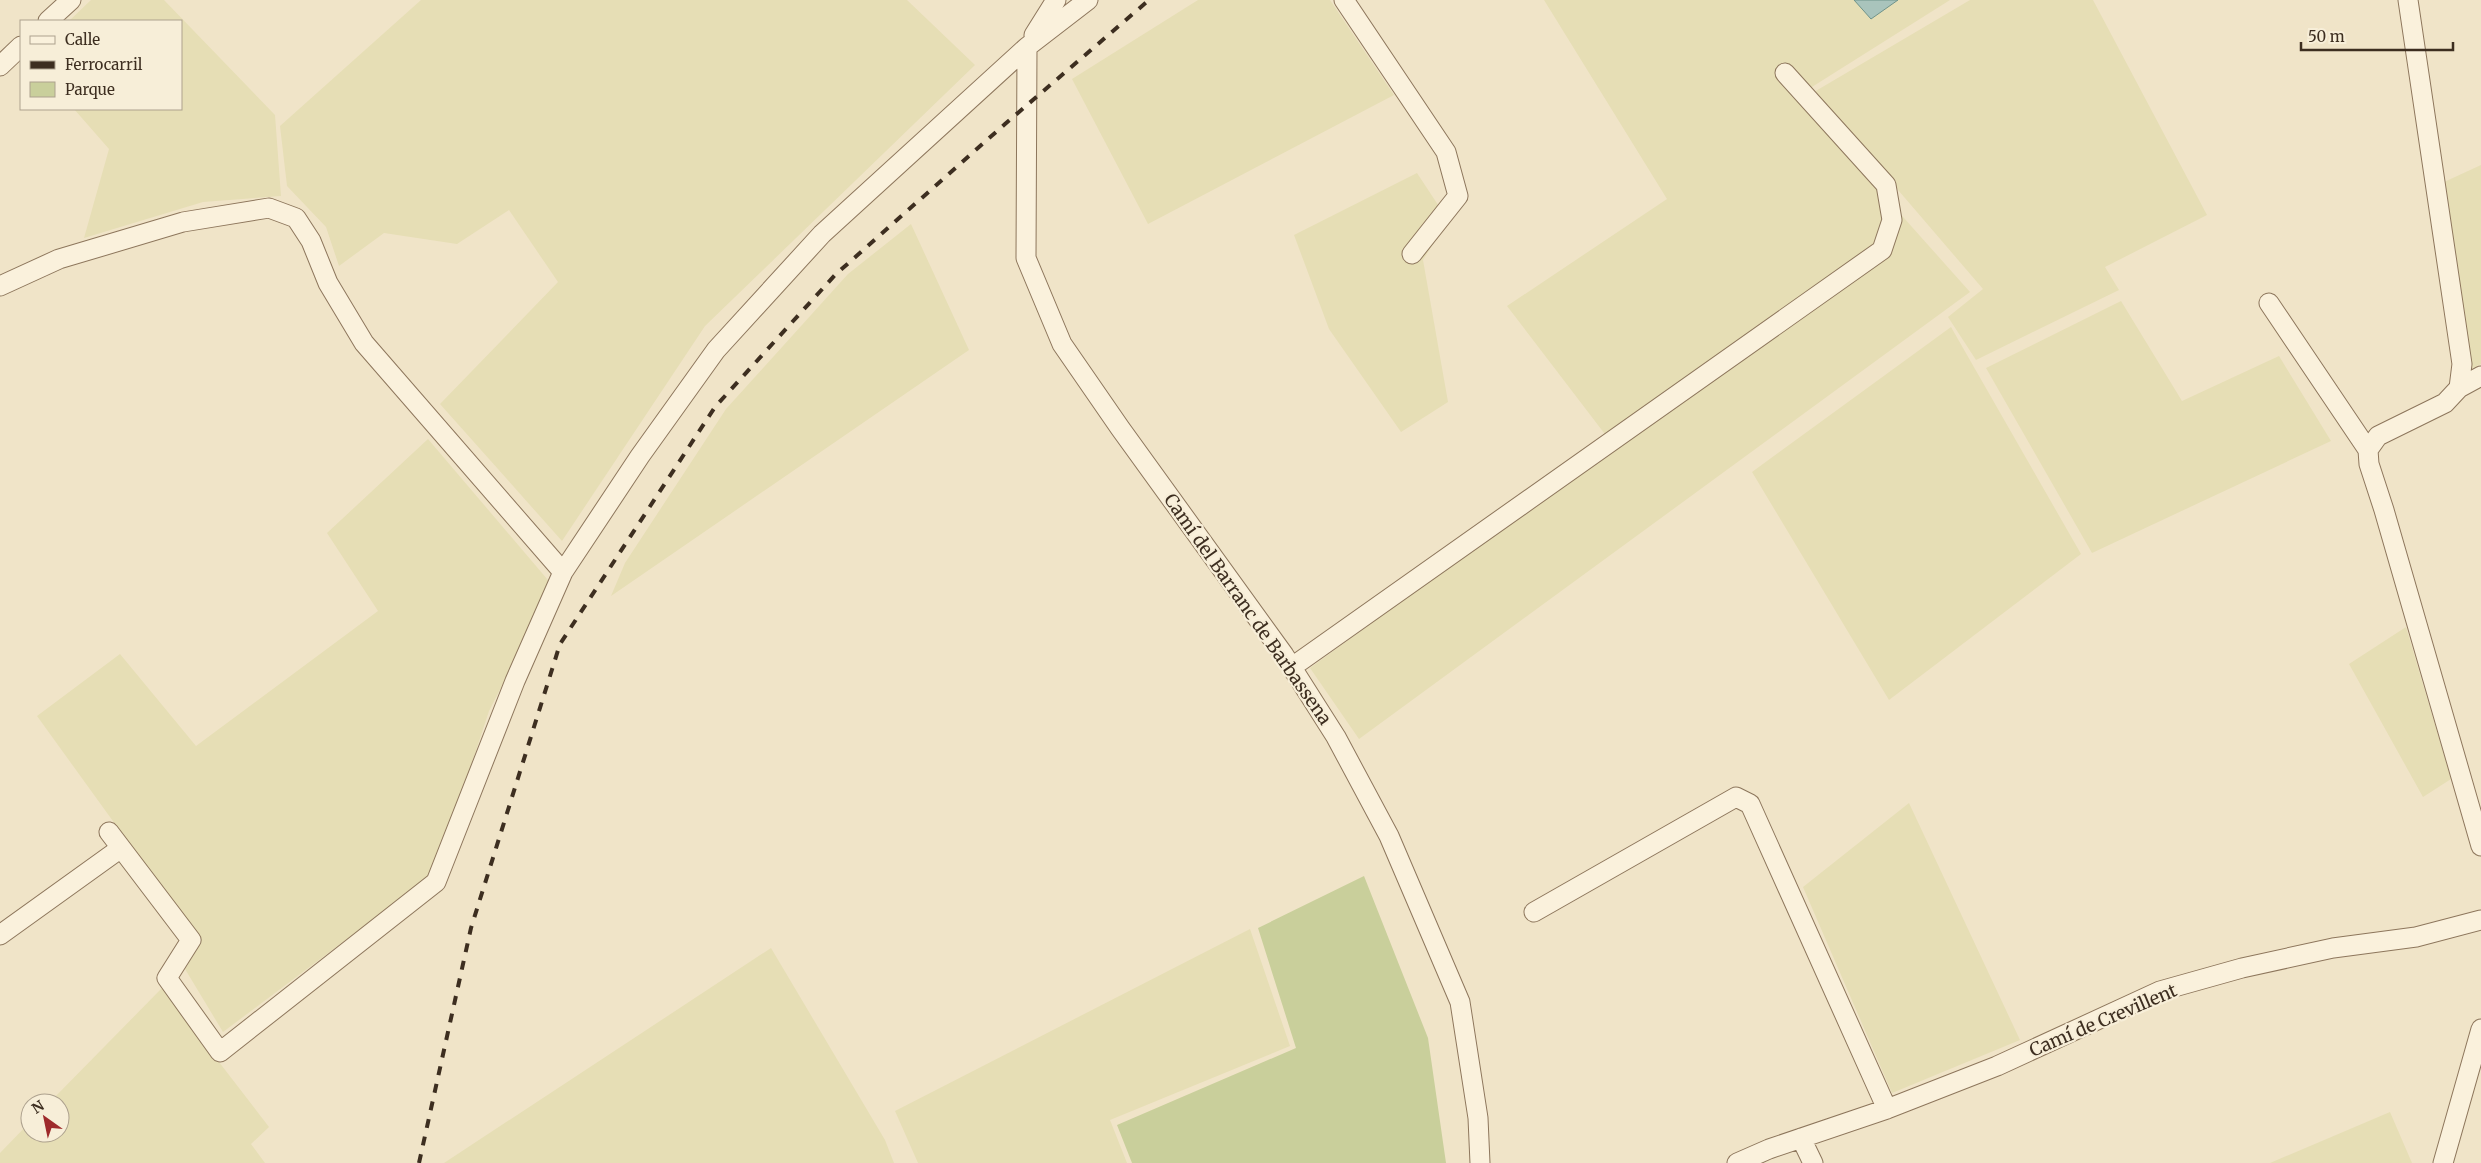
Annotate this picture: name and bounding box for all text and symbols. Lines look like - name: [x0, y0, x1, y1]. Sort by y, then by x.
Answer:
- legend: [20, 20, 182, 110]
- scale bar: [2301, 20, 2454, 52]
- text: 50 m: [2308, 27, 2345, 46]
- text: Calle: [65, 30, 100, 49]
- text: Ferrocarril: [65, 55, 143, 74]
- text: Parque: [65, 80, 115, 99]
- street label: Camí del Barranc de Barbassena: [1159, 489, 1337, 729]
- street label: Camí de Crevillent: [2026, 979, 2180, 1061]
- north arrow: [20, 1093, 70, 1143]
- text: N: [28, 1097, 47, 1118]

